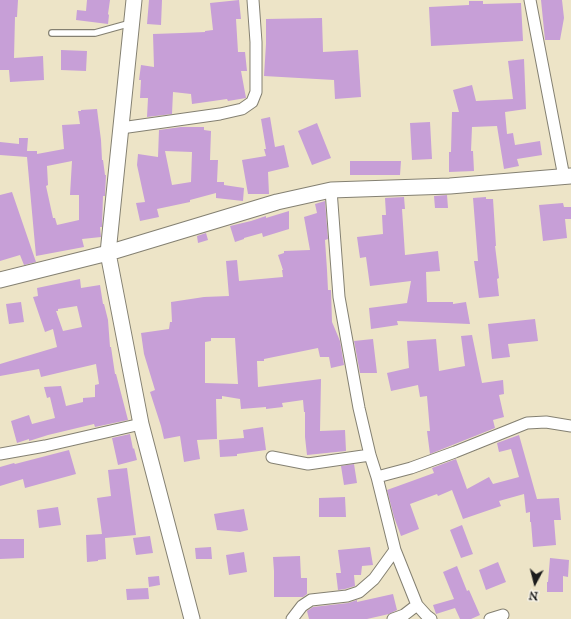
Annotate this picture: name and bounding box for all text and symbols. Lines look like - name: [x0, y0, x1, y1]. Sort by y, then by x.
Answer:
- north arrow: [515, 563, 555, 603]
- text: N: [528, 588, 539, 602]

